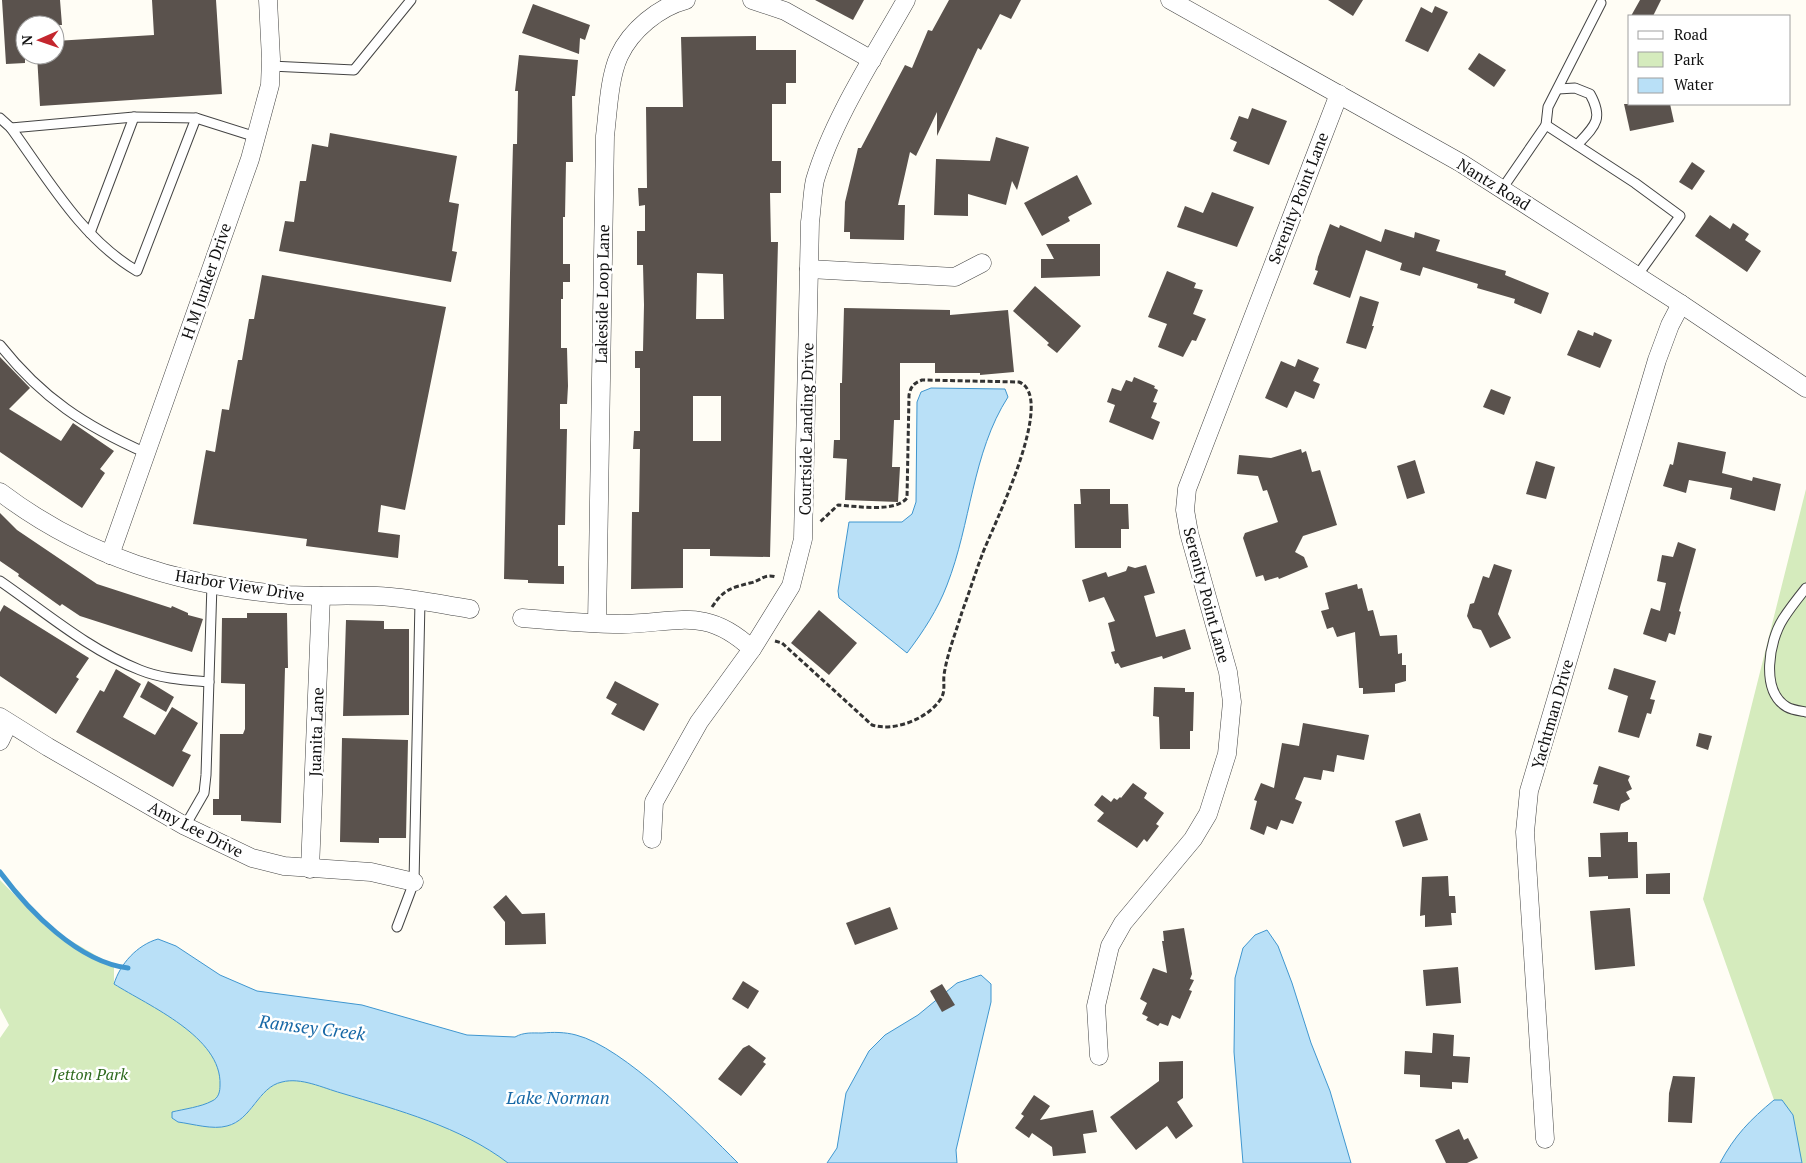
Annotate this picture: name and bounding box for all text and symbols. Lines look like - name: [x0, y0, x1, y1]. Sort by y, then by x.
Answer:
- north arrow: [15, 15, 65, 65]
- legend: [1628, 15, 1791, 105]
- text: Road: [1674, 24, 1707, 44]
- text: N: [17, 34, 36, 46]
- text: Park: [1674, 49, 1704, 69]
- text: Water: [1674, 74, 1714, 94]
- street label: Serenity Point Lane: [1263, 129, 1333, 267]
- street label: Nantz Road: [1453, 153, 1535, 215]
- street label: H M Junker Drive: [176, 220, 236, 342]
- street label: Lakeside Loop Lane: [590, 224, 614, 364]
- street label: Courtside Landing Drive: [793, 343, 819, 515]
- street label: Serenity Point Lane: [1178, 525, 1236, 665]
- street label: Harbor View Drive: [174, 564, 306, 606]
- street label: Yachtman Drive: [1526, 657, 1578, 771]
- street label: Juanita Lane: [303, 687, 329, 777]
- street label: Amy Lee Drive: [145, 796, 247, 862]
- water label: Ramsey Creek: [257, 1008, 367, 1045]
- park label: Jetton Park: [51, 1063, 128, 1085]
- water label: Lake Norman: [505, 1085, 610, 1109]

